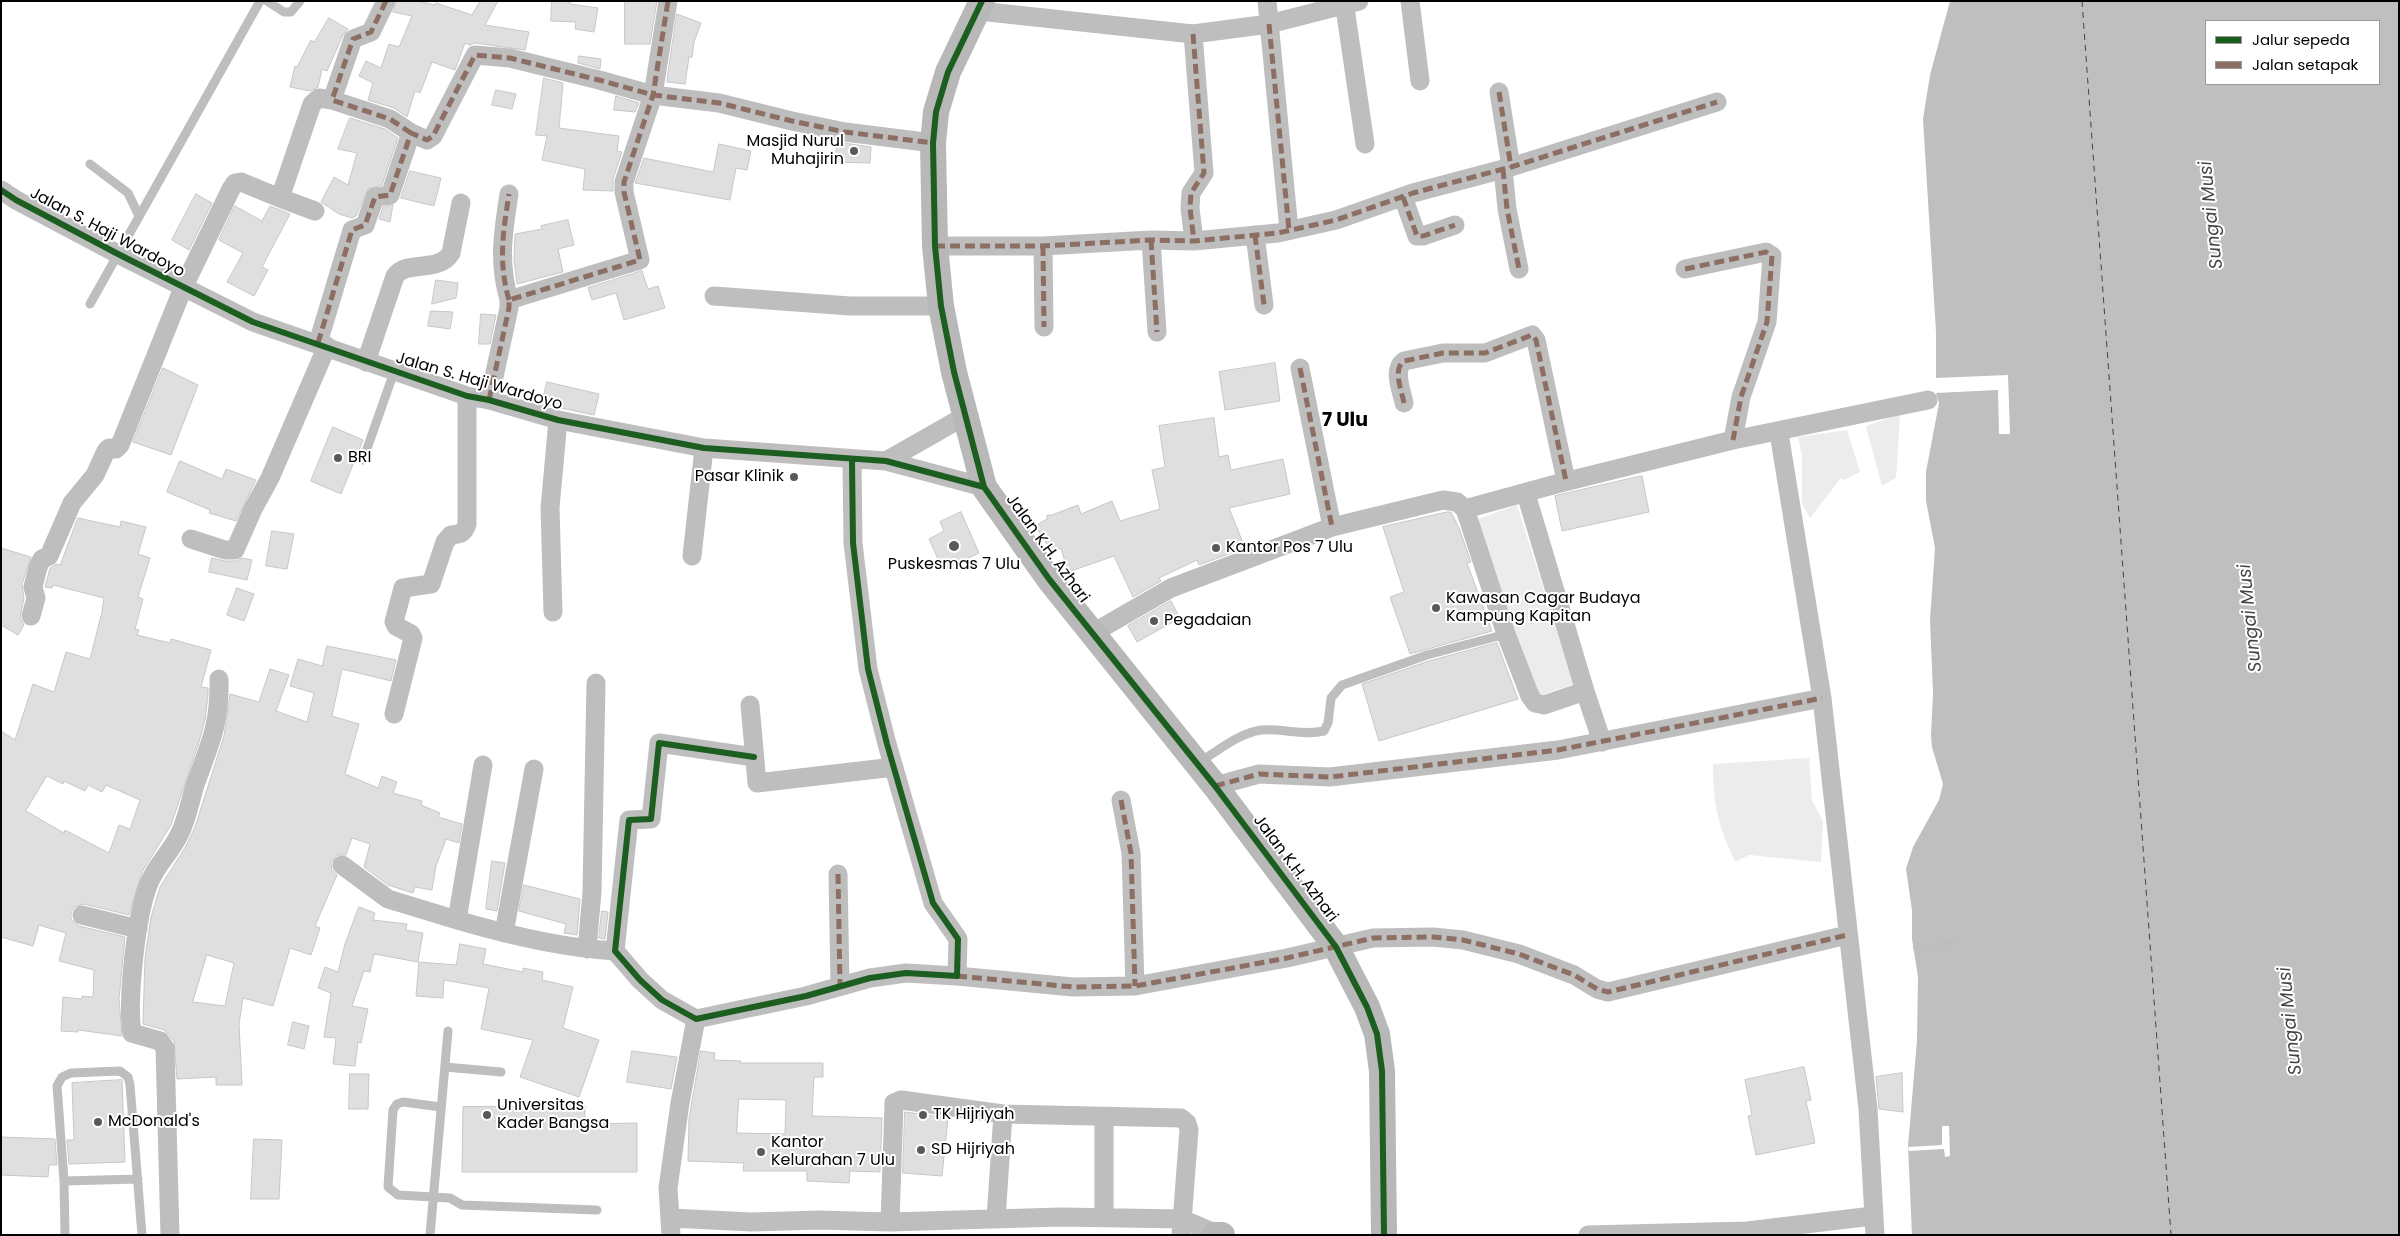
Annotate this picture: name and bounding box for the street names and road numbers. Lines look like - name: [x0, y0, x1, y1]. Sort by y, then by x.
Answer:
- street label: Jalan S. Haji Wardoyo: [26, 184, 188, 282]
- street label: Jalan S. Haji Wardoyo: [394, 349, 564, 415]
- street label: Jalan K.H. Azhari: [1001, 491, 1093, 607]
- street label: Jalan K.H. Azhari: [1248, 812, 1342, 926]

